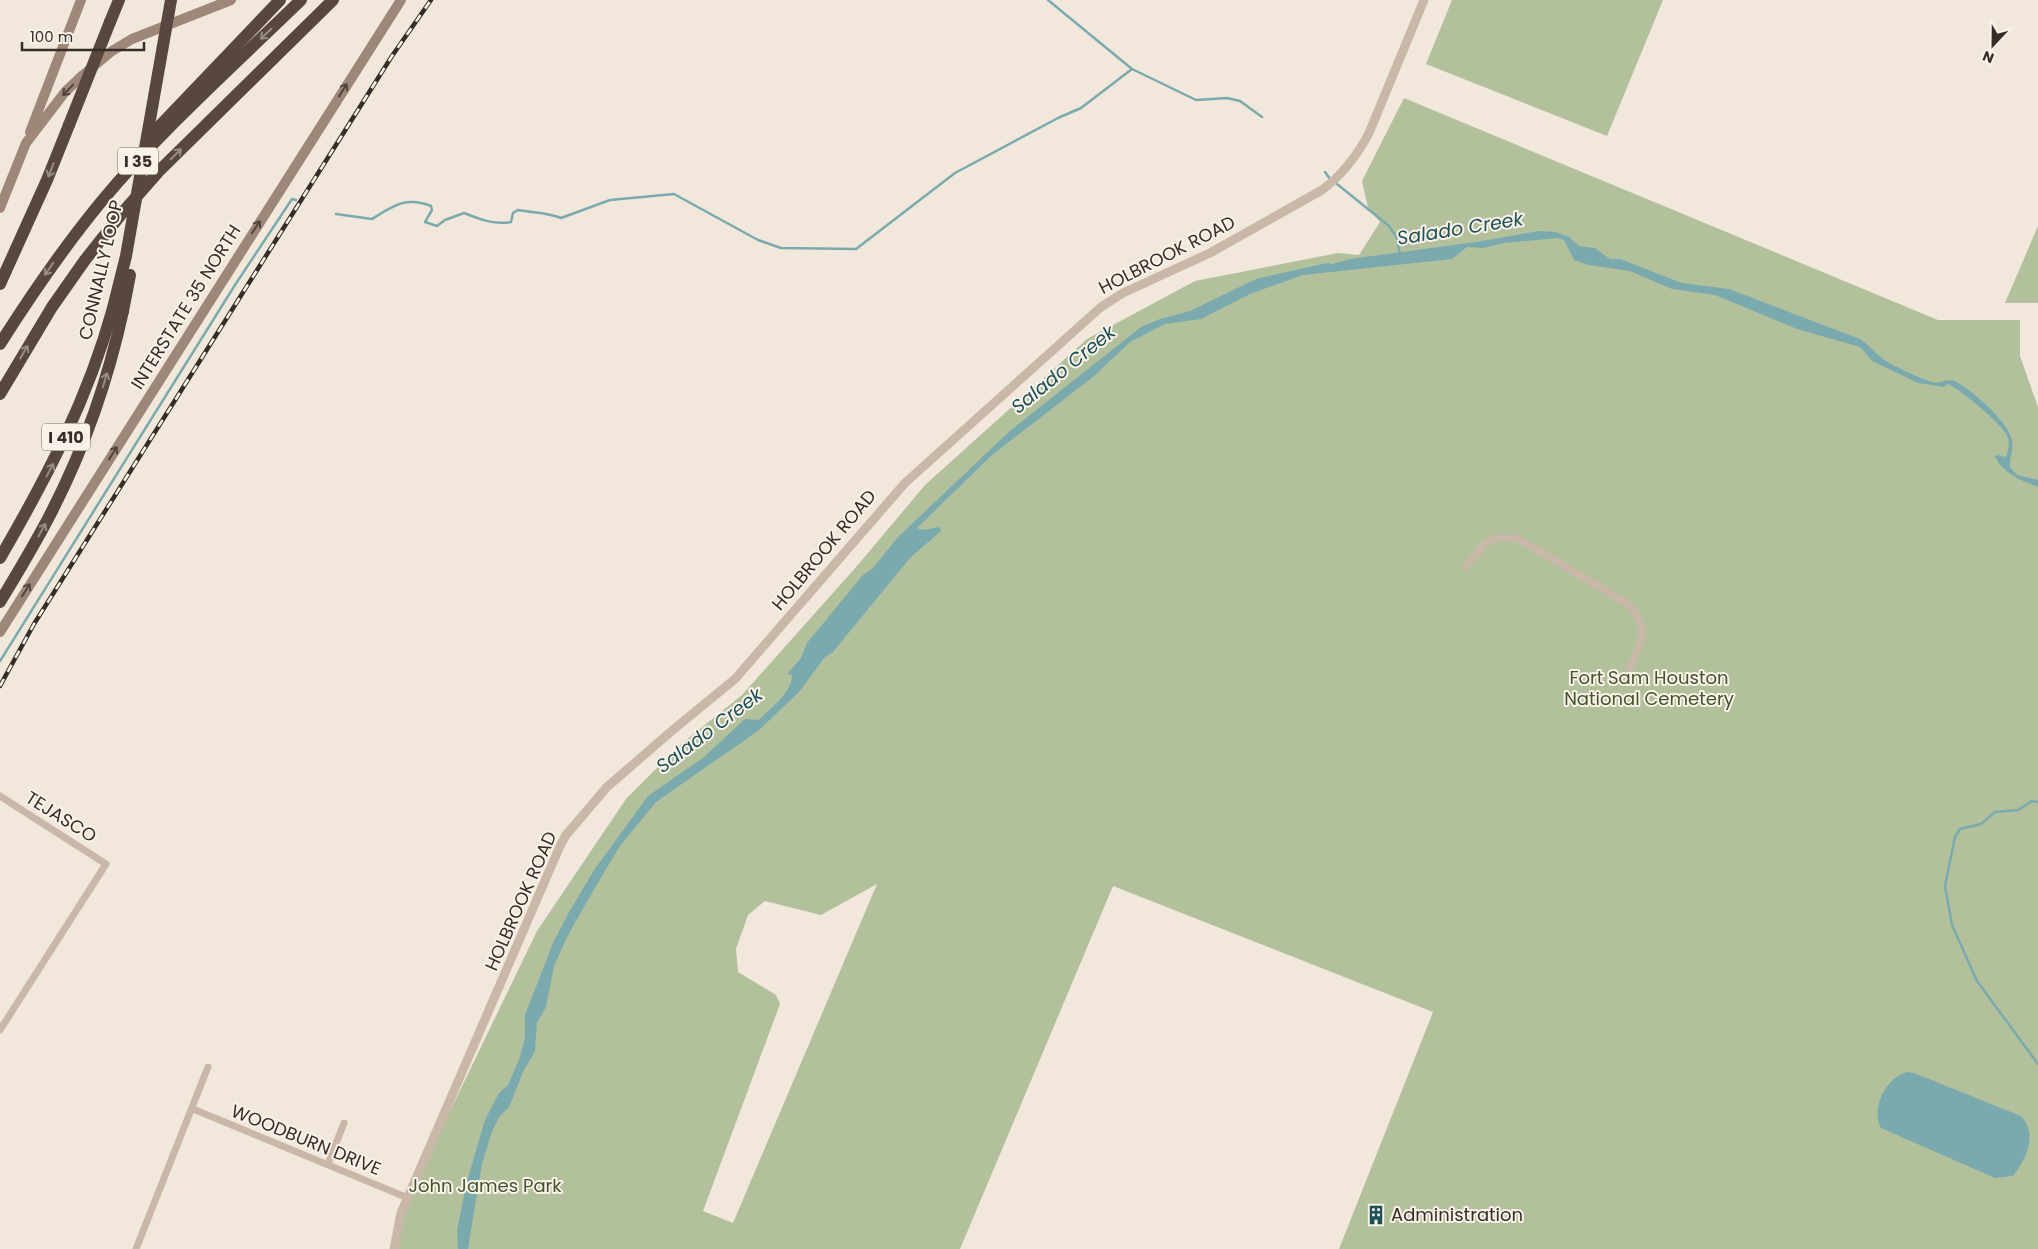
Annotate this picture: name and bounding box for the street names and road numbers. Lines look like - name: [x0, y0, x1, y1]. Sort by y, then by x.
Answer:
- road number: I 35: [118, 148, 158, 175]
- street label: CONNALLY LOOP: [72, 197, 129, 342]
- street label: HOLBROOK ROAD: [1094, 209, 1239, 300]
- street label: INTERSTATE 35 NORTH: [125, 220, 246, 394]
- road number: I 410: [42, 424, 90, 451]
- street label: HOLBROOK ROAD: [766, 484, 881, 615]
- street label: TEJASCO: [21, 785, 101, 848]
- street label: HOLBROOK ROAD: [479, 827, 563, 974]
- street label: WOODBURN DRIVE: [227, 1098, 385, 1181]

